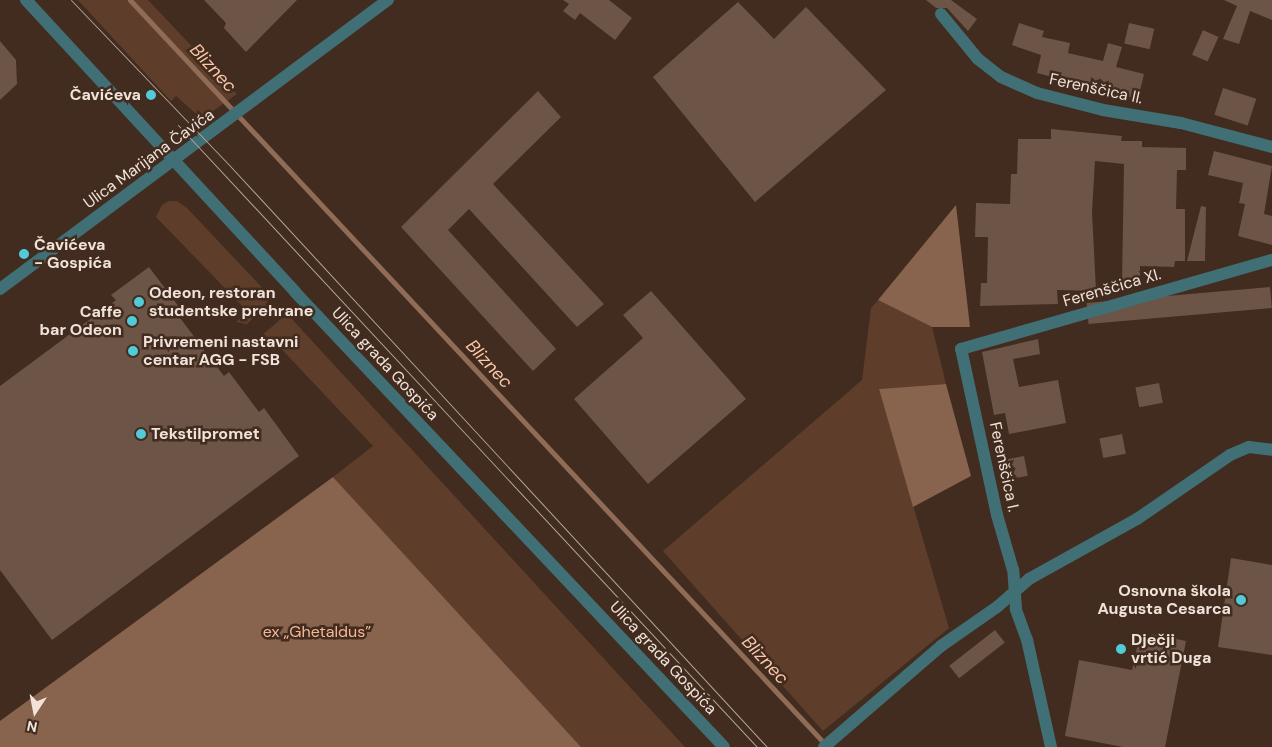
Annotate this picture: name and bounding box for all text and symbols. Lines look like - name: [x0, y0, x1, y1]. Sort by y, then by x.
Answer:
- water label: Bliznec: [185, 39, 241, 97]
- street label: Ferenščica II.: [1048, 70, 1144, 108]
- place label: Čavićeva: [70, 85, 141, 105]
- marker: Čavićeva: [145, 89, 157, 101]
- street label: Ulica Marijana Čavića: [80, 105, 218, 213]
- place label: Čavićeva - Gospića: [34, 235, 112, 273]
- marker: Čavićeva - Gospića: [18, 248, 30, 260]
- street label: Ferenščica XI.: [1061, 265, 1163, 311]
- place label: Odeon, restoran studentske prehrane: [149, 283, 313, 321]
- marker: Odeon, restoran studentske prehrane: [133, 296, 145, 308]
- place label: Caffe bar Odeon: [40, 302, 122, 340]
- street label: Ulica grada Gospića: [328, 303, 442, 425]
- marker: Caffe bar Odeon: [126, 315, 138, 327]
- place label: Privremeni nastavni centar AGG - FSB: [143, 332, 298, 370]
- water label: Bliznec: [461, 335, 517, 393]
- marker: Privremeni nastavni centar AGG - FSB: [127, 345, 139, 357]
- street label: Ferenščica I.: [985, 420, 1023, 514]
- place label: Tekstilpromet: [151, 424, 260, 444]
- marker: Tekstilpromet: [135, 428, 147, 440]
- place label: Osnovna škola Augusta Cesarca: [1097, 581, 1231, 619]
- marker: Osnovna škola Augusta Cesarca: [1235, 594, 1247, 606]
- street label: Ulica grada Gospića: [606, 597, 720, 719]
- park label: ex „Ghetaldus”: [263, 622, 371, 642]
- place label: Dječji vrtić Duga: [1131, 630, 1211, 668]
- water label: Bliznec: [737, 631, 793, 689]
- marker: Dječji vrtić Duga: [1115, 643, 1127, 655]
- north arrow: [10, 687, 60, 737]
- text: N: [25, 717, 39, 737]

